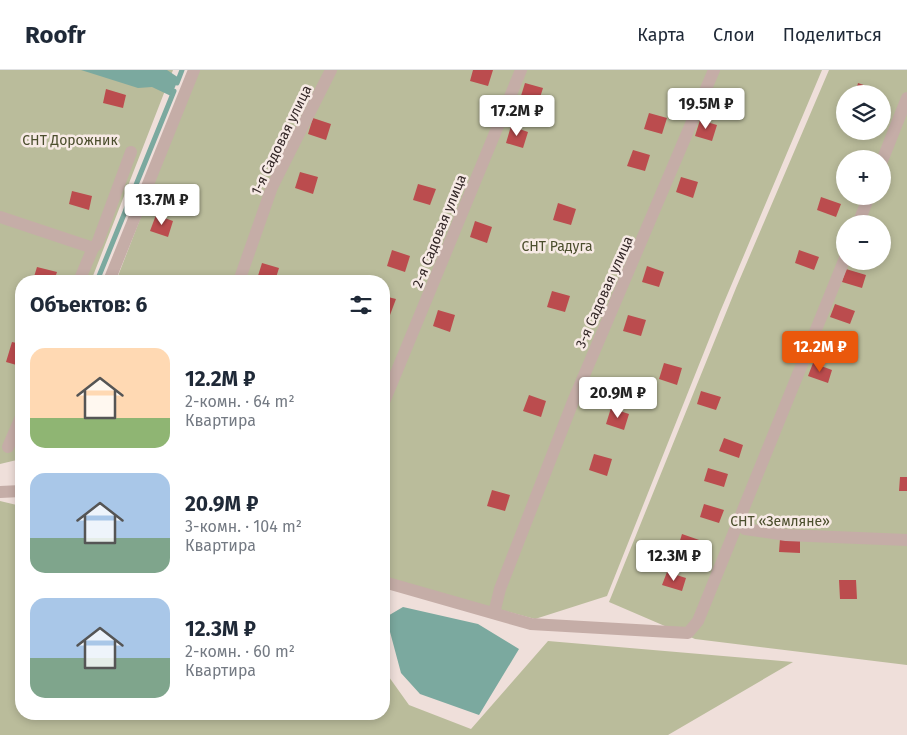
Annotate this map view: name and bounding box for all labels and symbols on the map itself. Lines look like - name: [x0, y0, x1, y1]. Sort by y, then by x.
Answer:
- street label: 1-я Садовая улица: [248, 83, 315, 198]
- pin: 19.5M ₽: [660, 88, 752, 130]
- pin: 17.2M ₽: [471, 94, 563, 137]
- park label: СНТ Дорожник: [22, 132, 118, 149]
- street label: 2-я Садовая улица: [409, 172, 470, 290]
- pin: 13.7M ₽: [116, 184, 208, 226]
- street label: 3-я Садовая улица: [572, 234, 637, 351]
- park label: СНТ Радуга: [521, 238, 593, 255]
- pin: 12.2M ₽: [774, 330, 866, 373]
- pin: 20.9M ₽: [572, 376, 664, 419]
- park label: СНТ «Земляне»: [730, 513, 830, 530]
- pin: 12.3M ₽: [628, 540, 720, 582]

